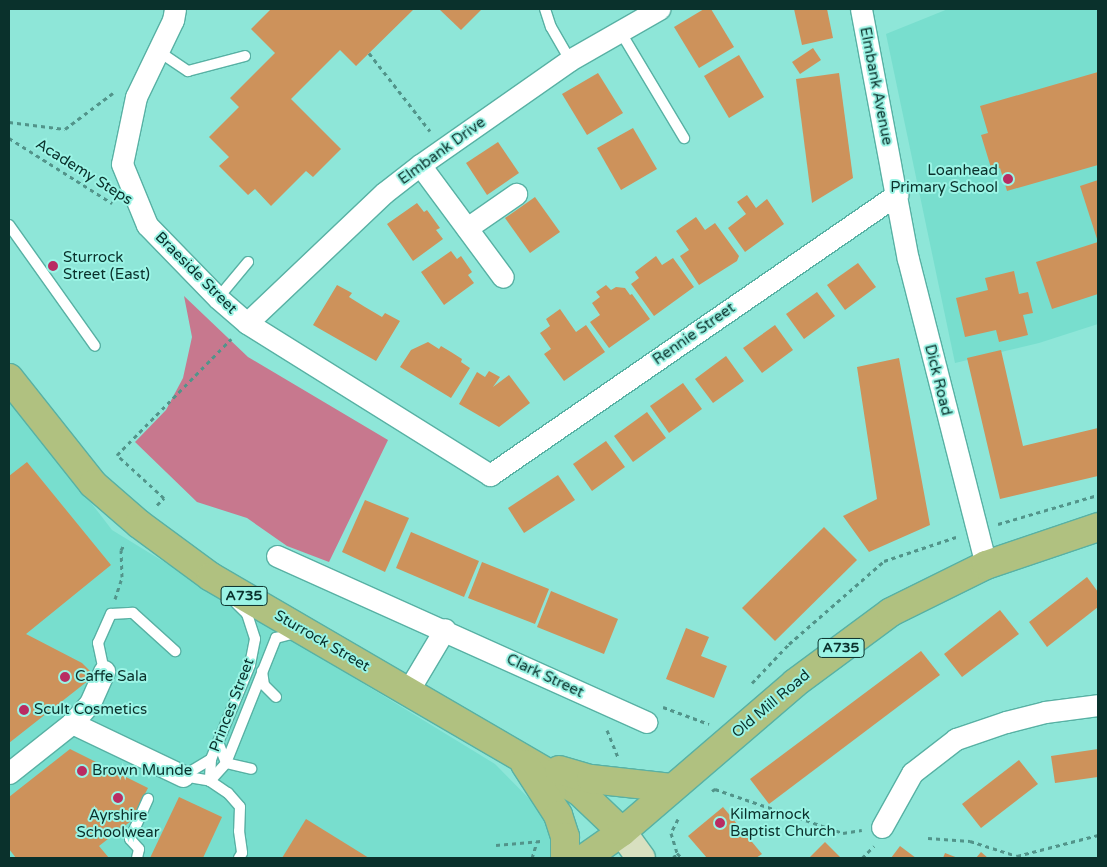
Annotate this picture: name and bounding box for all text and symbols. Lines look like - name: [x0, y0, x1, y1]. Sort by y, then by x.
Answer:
- street label: Elmbank Avenue: [856, 25, 896, 147]
- street label: Elmbank Drive: [395, 113, 489, 189]
- street label: Academy Steps: [32, 135, 136, 209]
- place label: Loanhead Primary School: [890, 161, 998, 196]
- marker: Loanhead Primary School: [1002, 173, 1014, 185]
- street label: Braeside Street: [151, 228, 241, 318]
- place label: Sturrock Street (East): [63, 248, 150, 283]
- marker: Sturrock Street (East): [47, 260, 59, 272]
- street label: Rennie Street: [649, 299, 739, 369]
- street label: Dick Road: [920, 343, 956, 417]
- road number: A735: [220, 584, 268, 608]
- street label: Sturrock Street: [271, 606, 373, 676]
- road number: A735: [817, 636, 865, 660]
- street label: Clark Street: [503, 650, 587, 702]
- street label: Princes Street: [206, 656, 258, 754]
- street label: Old Mill Road: [728, 666, 814, 742]
- place label: Caffe Sala: [75, 668, 147, 686]
- marker: Caffe Sala: [59, 671, 71, 683]
- place label: Scult Cosmetics: [34, 701, 147, 719]
- marker: Scult Cosmetics: [18, 704, 30, 716]
- place label: Brown Munde: [92, 762, 192, 780]
- marker: Brown Munde: [76, 765, 88, 777]
- marker: Ayrshire Schoolwear: [112, 792, 124, 804]
- place label: Kilmarnock Baptist Church: [730, 805, 836, 840]
- place label: Ayrshire Schoolwear: [77, 806, 159, 841]
- marker: Kilmarnock Baptist Church: [714, 817, 726, 829]

